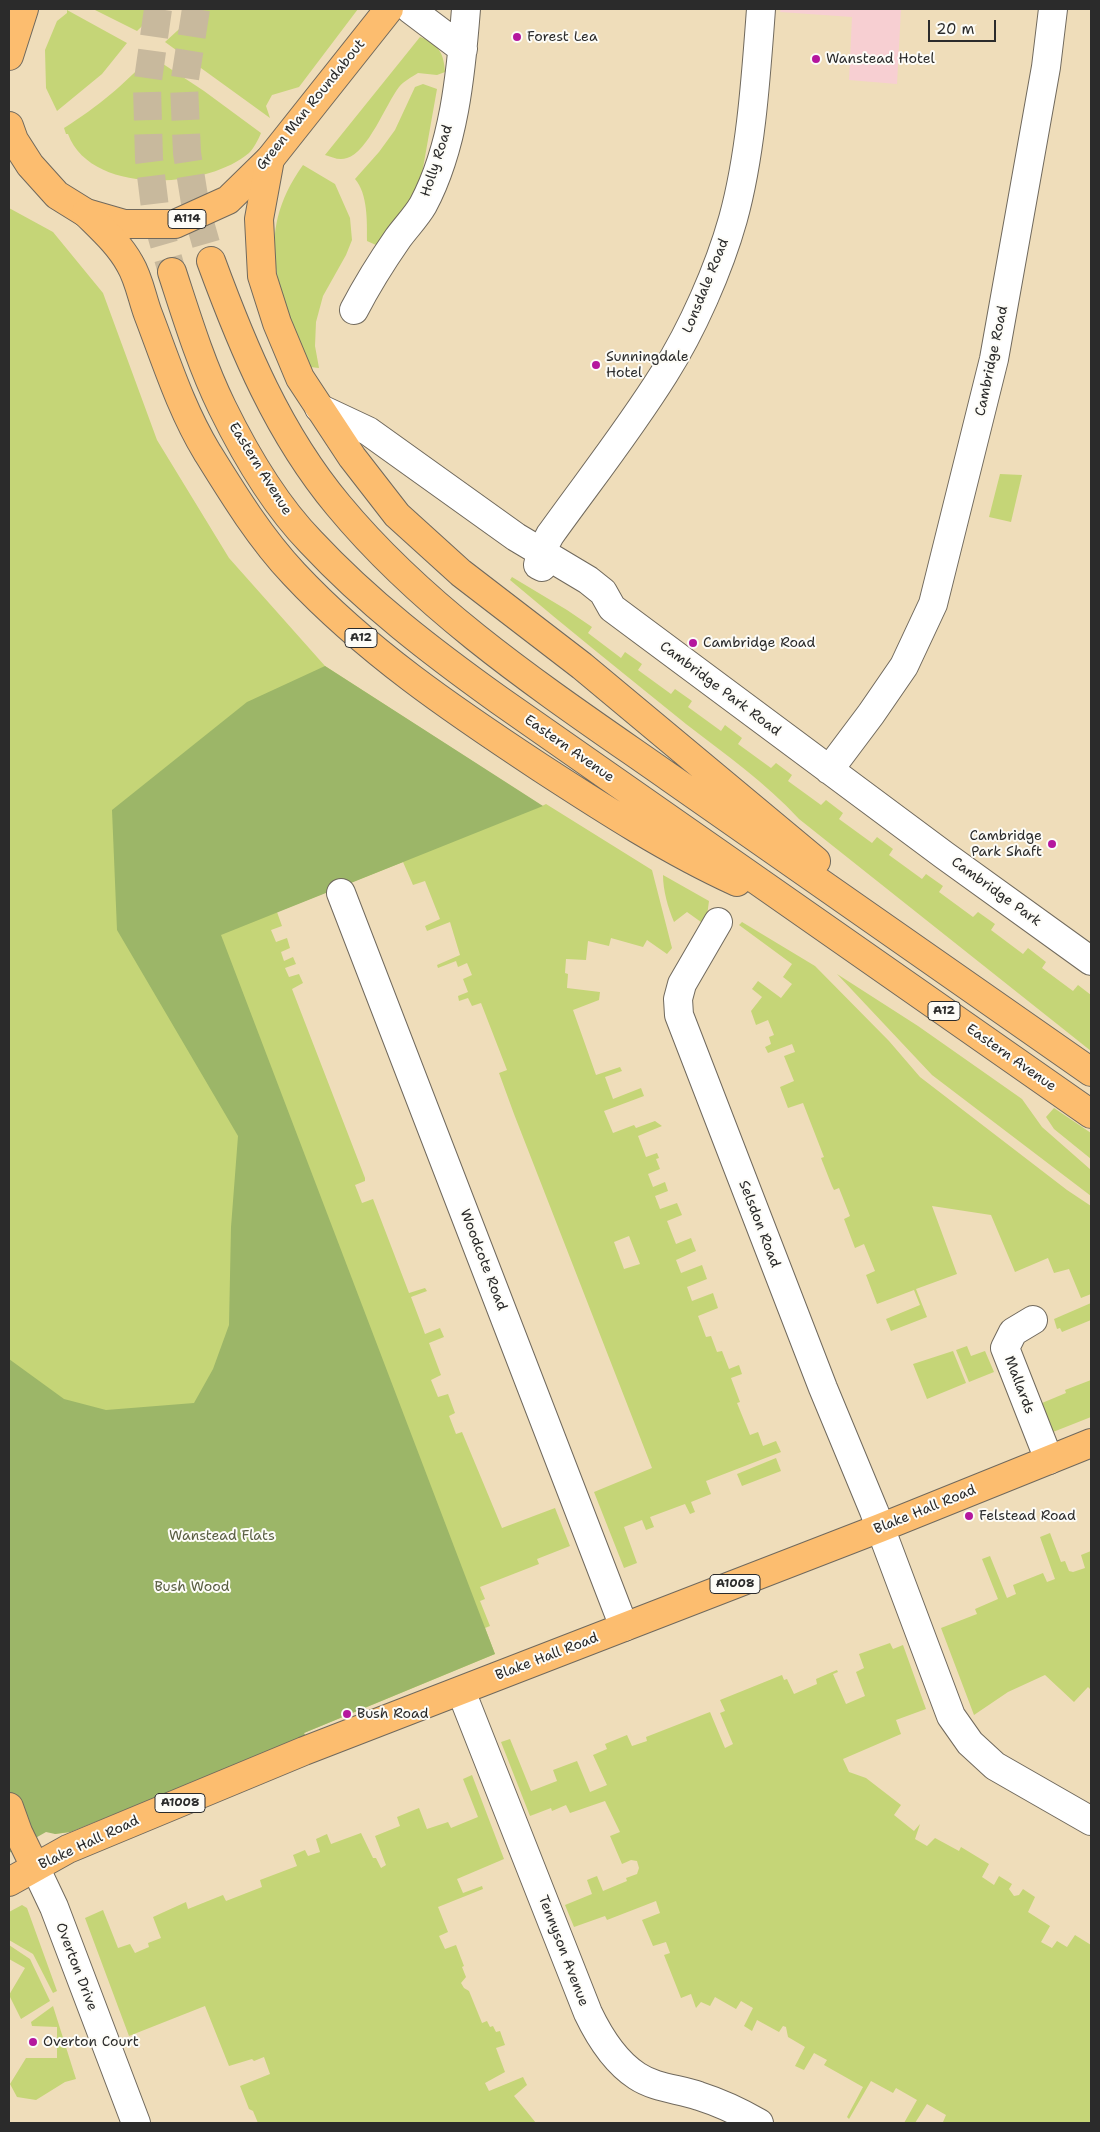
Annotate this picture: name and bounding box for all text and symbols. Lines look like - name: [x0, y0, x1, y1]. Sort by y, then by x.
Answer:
- scale bar: [930, 10, 998, 42]
- text: 20 m: [936, 19, 975, 39]
- place label: Forest Lea: [527, 29, 598, 45]
- marker: Forest Lea: [511, 31, 523, 43]
- street label: Green Man Roundabout: [253, 36, 369, 174]
- place label: Wanstead Hotel: [826, 51, 935, 67]
- marker: Wanstead Hotel: [810, 53, 822, 65]
- street label: Holly Road: [417, 123, 457, 199]
- road number: A114: [168, 210, 206, 228]
- street label: Lonsdale Road: [679, 236, 733, 336]
- street label: Cambridge Road: [972, 304, 1012, 418]
- place label: Sunningdale Hotel: [606, 349, 689, 382]
- marker: Sunningdale Hotel: [590, 359, 602, 371]
- street label: Eastern Avenue: [225, 420, 295, 518]
- road number: A12: [345, 628, 377, 648]
- place label: Cambridge Road: [703, 635, 815, 651]
- marker: Cambridge Road: [687, 637, 699, 649]
- street label: Cambridge Park Road: [656, 638, 784, 740]
- street label: Eastern Avenue: [521, 712, 617, 786]
- place label: Cambridge Park Shaft: [970, 828, 1042, 860]
- marker: Cambridge Park Shaft: [1046, 838, 1058, 850]
- street label: Cambridge Park: [948, 854, 1044, 930]
- road number: A12: [928, 1001, 960, 1020]
- street label: Eastern Avenue: [963, 1021, 1059, 1095]
- street label: Selsdon Road: [735, 1178, 783, 1270]
- street label: Woodcote Road: [456, 1207, 510, 1313]
- street label: Mallards: [1000, 1354, 1038, 1416]
- street label: Blake Hall Road: [871, 1482, 979, 1538]
- place label: Felstead Road: [979, 1508, 1076, 1524]
- marker: Felstead Road: [963, 1510, 975, 1522]
- park label: Wanstead Flats: [169, 1528, 275, 1544]
- road number: A1008: [710, 1575, 760, 1594]
- park label: Bush Wood: [154, 1579, 230, 1595]
- street label: Blake Hall Road: [493, 1630, 601, 1684]
- place label: Bush Road: [357, 1706, 429, 1722]
- marker: Bush Road: [341, 1708, 353, 1720]
- road number: A1008: [155, 1794, 205, 1812]
- street label: Blake Hall Road: [36, 1812, 142, 1874]
- street label: Tennyson Avenue: [534, 1893, 592, 2009]
- street label: Overton Drive: [51, 1921, 101, 2013]
- place label: Overton Court: [43, 2034, 139, 2050]
- marker: Overton Court: [27, 2036, 39, 2048]

